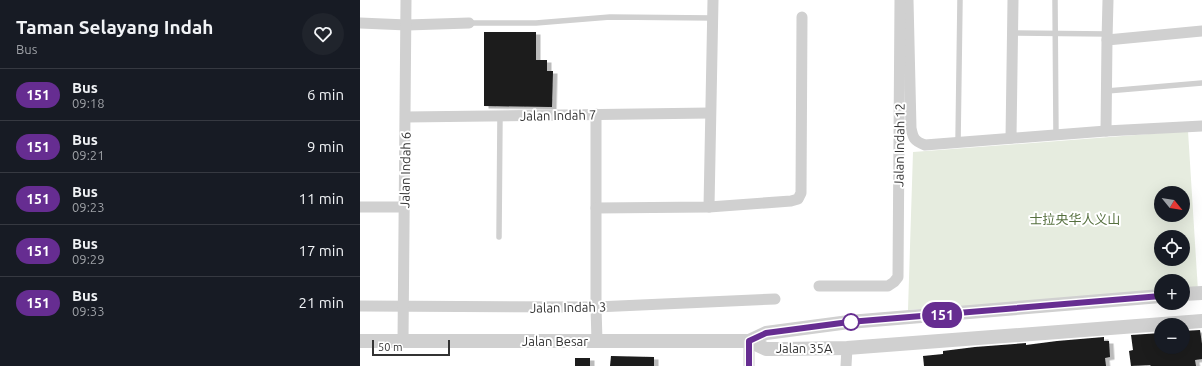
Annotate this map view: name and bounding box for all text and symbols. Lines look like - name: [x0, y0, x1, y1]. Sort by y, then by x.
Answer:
- button: heart: [302, 13, 344, 55]
- text: Taman Selayang Indah: [16, 16, 213, 38]
- text: Bus: [16, 42, 37, 56]
- text: Bus: [72, 79, 98, 96]
- text: 6 min: [307, 86, 344, 103]
- text: 151: [26, 87, 50, 103]
- text: 09:18: [72, 96, 105, 110]
- street label: Jalan Indah 12: [891, 103, 907, 187]
- street label: Jalan Indah 7: [520, 107, 596, 123]
- text: Bus: [72, 131, 98, 148]
- street label: Jalan Indah 6: [397, 132, 413, 208]
- text: 9 min: [307, 138, 344, 155]
- text: 151: [26, 139, 50, 155]
- text: 09:21: [72, 148, 105, 162]
- text: Bus: [72, 183, 98, 200]
- north arrow: [1154, 186, 1190, 222]
- map controls: [1154, 186, 1190, 354]
- text: 11 min: [298, 190, 344, 207]
- text: 151: [26, 191, 50, 207]
- text: 09:23: [72, 200, 105, 214]
- park label: 士拉央华人义山: [1029, 212, 1121, 226]
- button: locate: [1154, 230, 1190, 266]
- text: Bus: [72, 235, 98, 252]
- text: 17 min: [298, 242, 344, 259]
- text: 151: [26, 243, 50, 259]
- text: 09:29: [72, 252, 105, 266]
- button: +: [1154, 274, 1190, 310]
- text: Bus: [72, 287, 98, 304]
- text: 21 min: [298, 294, 344, 311]
- text: 151: [26, 295, 50, 311]
- street label: Jalan Indah 3: [530, 299, 606, 315]
- line badge: 151: [919, 302, 965, 328]
- text: 09:33: [72, 304, 105, 318]
- text: 151: [930, 307, 954, 323]
- unlabelled marker: [842, 313, 860, 331]
- button: −: [1154, 318, 1190, 354]
- street label: Jalan Besar: [522, 334, 588, 348]
- scale bar: [372, 338, 450, 357]
- text: 50 m: [378, 341, 402, 353]
- street label: Jalan 35A: [776, 341, 833, 355]

